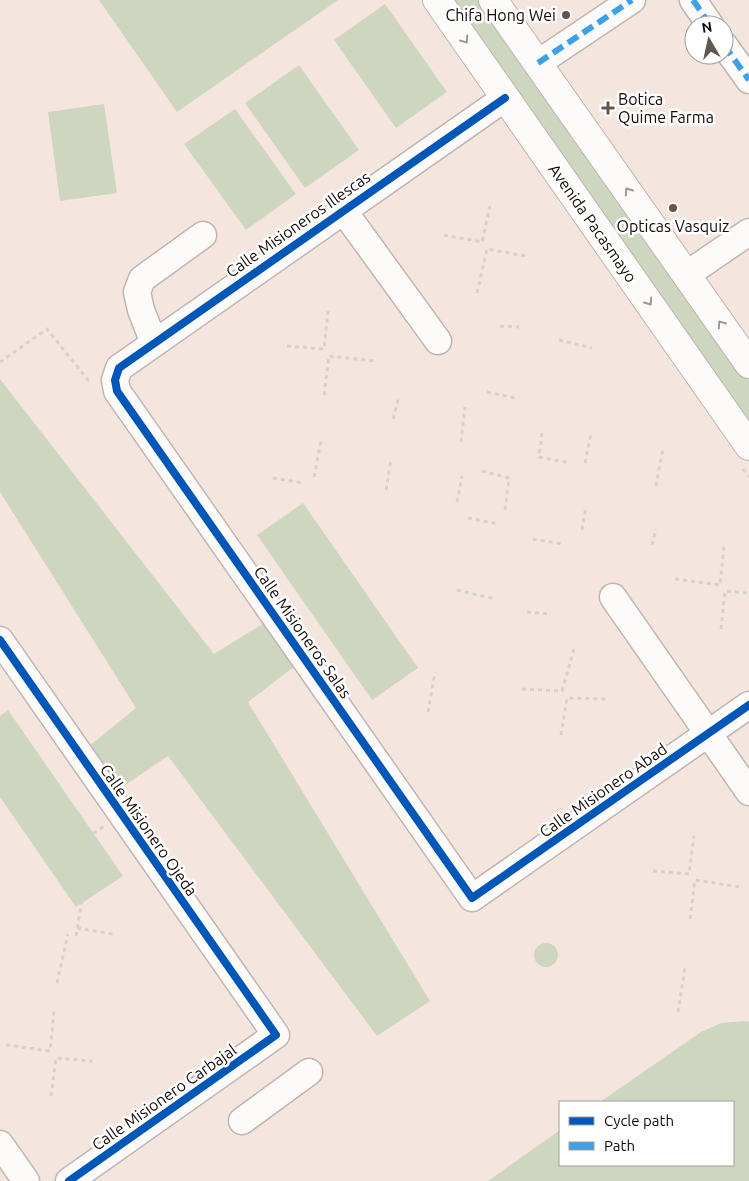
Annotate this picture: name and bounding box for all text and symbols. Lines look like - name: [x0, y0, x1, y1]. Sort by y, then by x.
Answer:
- place label: Chifa Hong Wei: [445, 6, 556, 24]
- marker: Chifa Hong Wei: [560, 9, 572, 21]
- north arrow: [684, 15, 734, 65]
- text: N: [701, 18, 713, 36]
- one-way arrow: [459, 34, 468, 44]
- place label: Botica Quime Farma: [618, 90, 714, 126]
- marker: Botica Quime Farma: [602, 102, 614, 114]
- street label: Avenida Pacasmayo: [545, 160, 641, 286]
- street label: Calle Misioneros Illescas: [223, 167, 374, 281]
- one-way arrow: [625, 188, 634, 197]
- marker: Opticas Vasquiz: [667, 202, 679, 214]
- place label: Opticas Vasquiz: [617, 217, 729, 235]
- one-way arrow: [643, 296, 652, 306]
- one-way arrow: [718, 321, 727, 330]
- street label: Calle Misioneros Salas: [251, 563, 355, 701]
- street label: Calle Misionero Abad: [536, 739, 670, 841]
- street label: Calle Misionero Ojeda: [97, 761, 201, 899]
- street label: Calle Misionero Carbajal: [88, 1040, 240, 1154]
- legend: [559, 1101, 734, 1166]
- text: Cycle path: [604, 1112, 674, 1129]
- text: Path: [604, 1137, 635, 1154]

